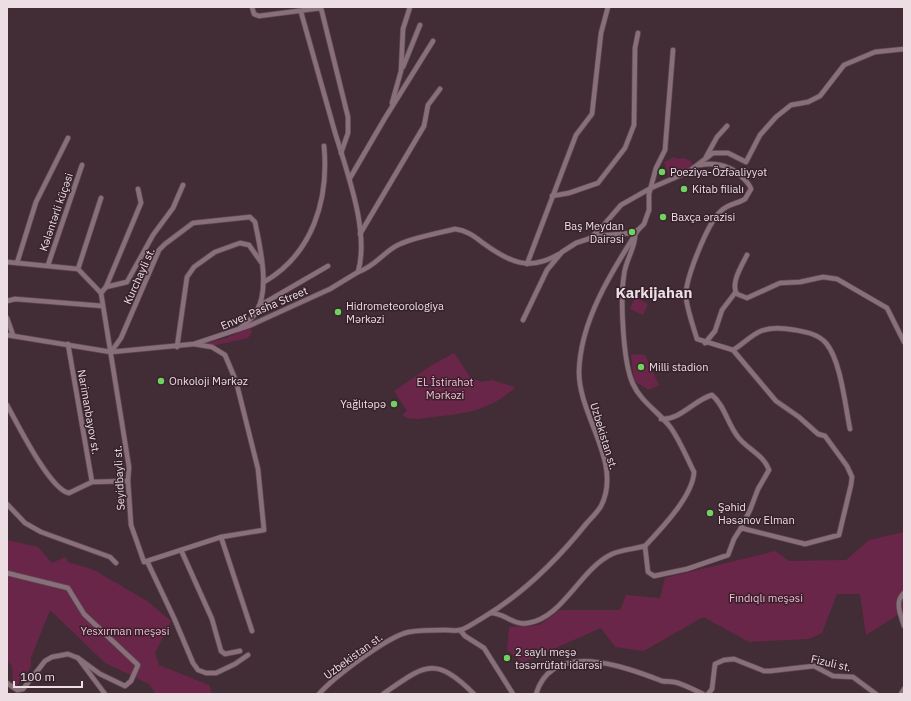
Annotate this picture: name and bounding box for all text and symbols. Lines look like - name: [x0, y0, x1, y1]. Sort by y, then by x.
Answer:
- place label: Poeziya-Özfəaliyyət: [670, 165, 767, 179]
- marker: Poeziya-Özfəaliyyət: [657, 167, 667, 177]
- street label: Kələntərli küçəsi: [36, 171, 76, 253]
- place label: Kitab filialı: [692, 182, 744, 196]
- marker: Kitab filialı: [679, 184, 689, 194]
- place label: Baxça ərazisi: [671, 210, 735, 224]
- marker: Baxça ərazisi: [658, 212, 668, 222]
- place label: Baş Meydan Dairəsi: [564, 219, 624, 246]
- marker: Baş Meydan Dairəsi: [627, 227, 637, 237]
- street label: Kurchayli st.: [120, 245, 158, 307]
- street label: Enver Pasha Street: [218, 283, 310, 333]
- district label: Karkijahan: [615, 283, 693, 302]
- place label: Hidrometeorologiya Mərkəzi: [346, 299, 444, 326]
- marker: Hidrometeorologiya Mərkəzi: [333, 307, 343, 317]
- place label: Milli stadion: [649, 360, 709, 374]
- marker: Milli stadion: [636, 362, 646, 372]
- street label: Narimanbayov st.: [75, 368, 103, 456]
- place label: Onkoloji Mərkəz: [169, 374, 248, 388]
- park label: EL İstirahət Mərkəzi: [417, 375, 474, 402]
- marker: Onkoloji Mərkəz: [156, 376, 166, 386]
- place label: Yağlıtəpə: [340, 397, 386, 411]
- marker: Yağlıtəpə: [389, 399, 399, 409]
- street label: Uzbekistan st.: [587, 401, 621, 471]
- street label: Seyidbayli st.: [110, 445, 128, 511]
- place label: Şəhid Həsənov Elman: [718, 500, 795, 527]
- marker: Şəhid Həsənov Elman: [705, 508, 715, 518]
- park label: Fındıqlı meşəsi: [729, 591, 803, 605]
- park label: Yesxırman meşəsi: [81, 624, 169, 638]
- street label: Uzbekistan st.: [321, 630, 385, 682]
- place label: 2 saylı meşə təsərrüfatı idarəsi: [515, 645, 602, 672]
- street label: Fizuli st.: [810, 652, 852, 674]
- marker: 2 saylı meşə təsərrüfatı idarəsi: [502, 653, 512, 663]
- scale bar: [14, 663, 82, 689]
- text: 100 m: [20, 669, 55, 684]

